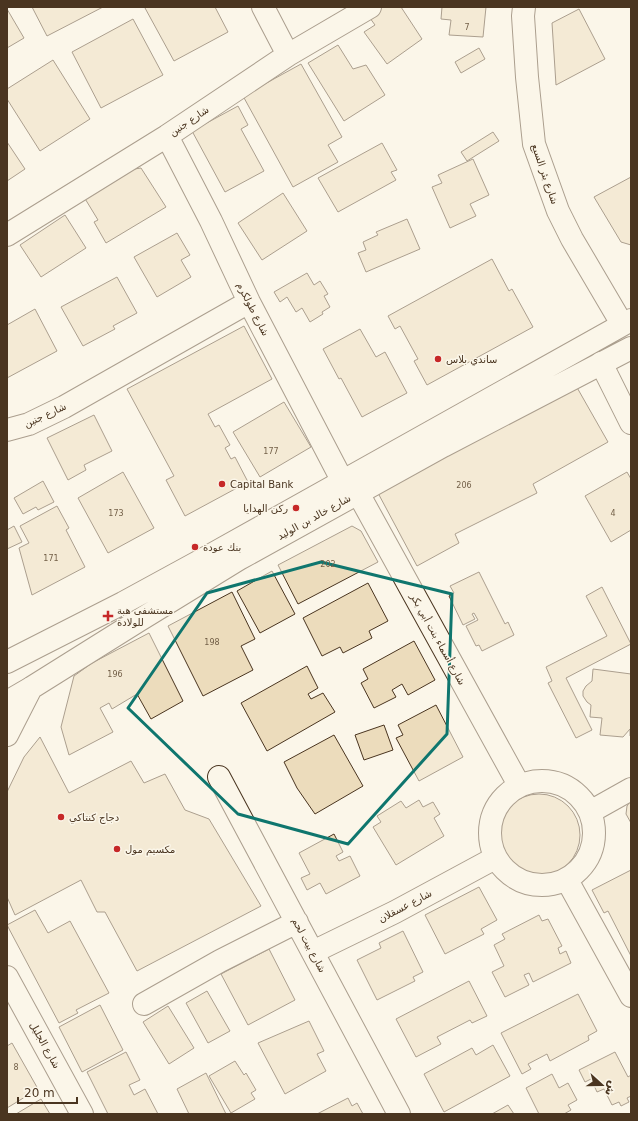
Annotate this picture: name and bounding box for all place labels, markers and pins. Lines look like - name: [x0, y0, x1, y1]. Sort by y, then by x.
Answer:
- marker: ساندي بلاس: [433, 354, 443, 364]
- place label: ساندي بلاس: [446, 354, 497, 366]
- marker: Capital Bank: [217, 479, 227, 489]
- place label: Capital Bank: [230, 479, 294, 490]
- place label: ركن الهدايا: [243, 503, 288, 515]
- marker: ركن الهدايا: [291, 503, 301, 513]
- marker: بنك عودة: [190, 542, 200, 552]
- place label: بنك عودة: [203, 542, 241, 553]
- place label: مستشفى هبة للولادة: [117, 605, 173, 628]
- marker: مستشفى هبة للولادة: [102, 610, 114, 622]
- marker: دجاج كنتاكي: [56, 812, 66, 822]
- place label: دجاج كنتاكي: [69, 812, 119, 824]
- marker: مكسيم مول: [112, 844, 122, 854]
- place label: مكسيم مول: [125, 844, 175, 856]

